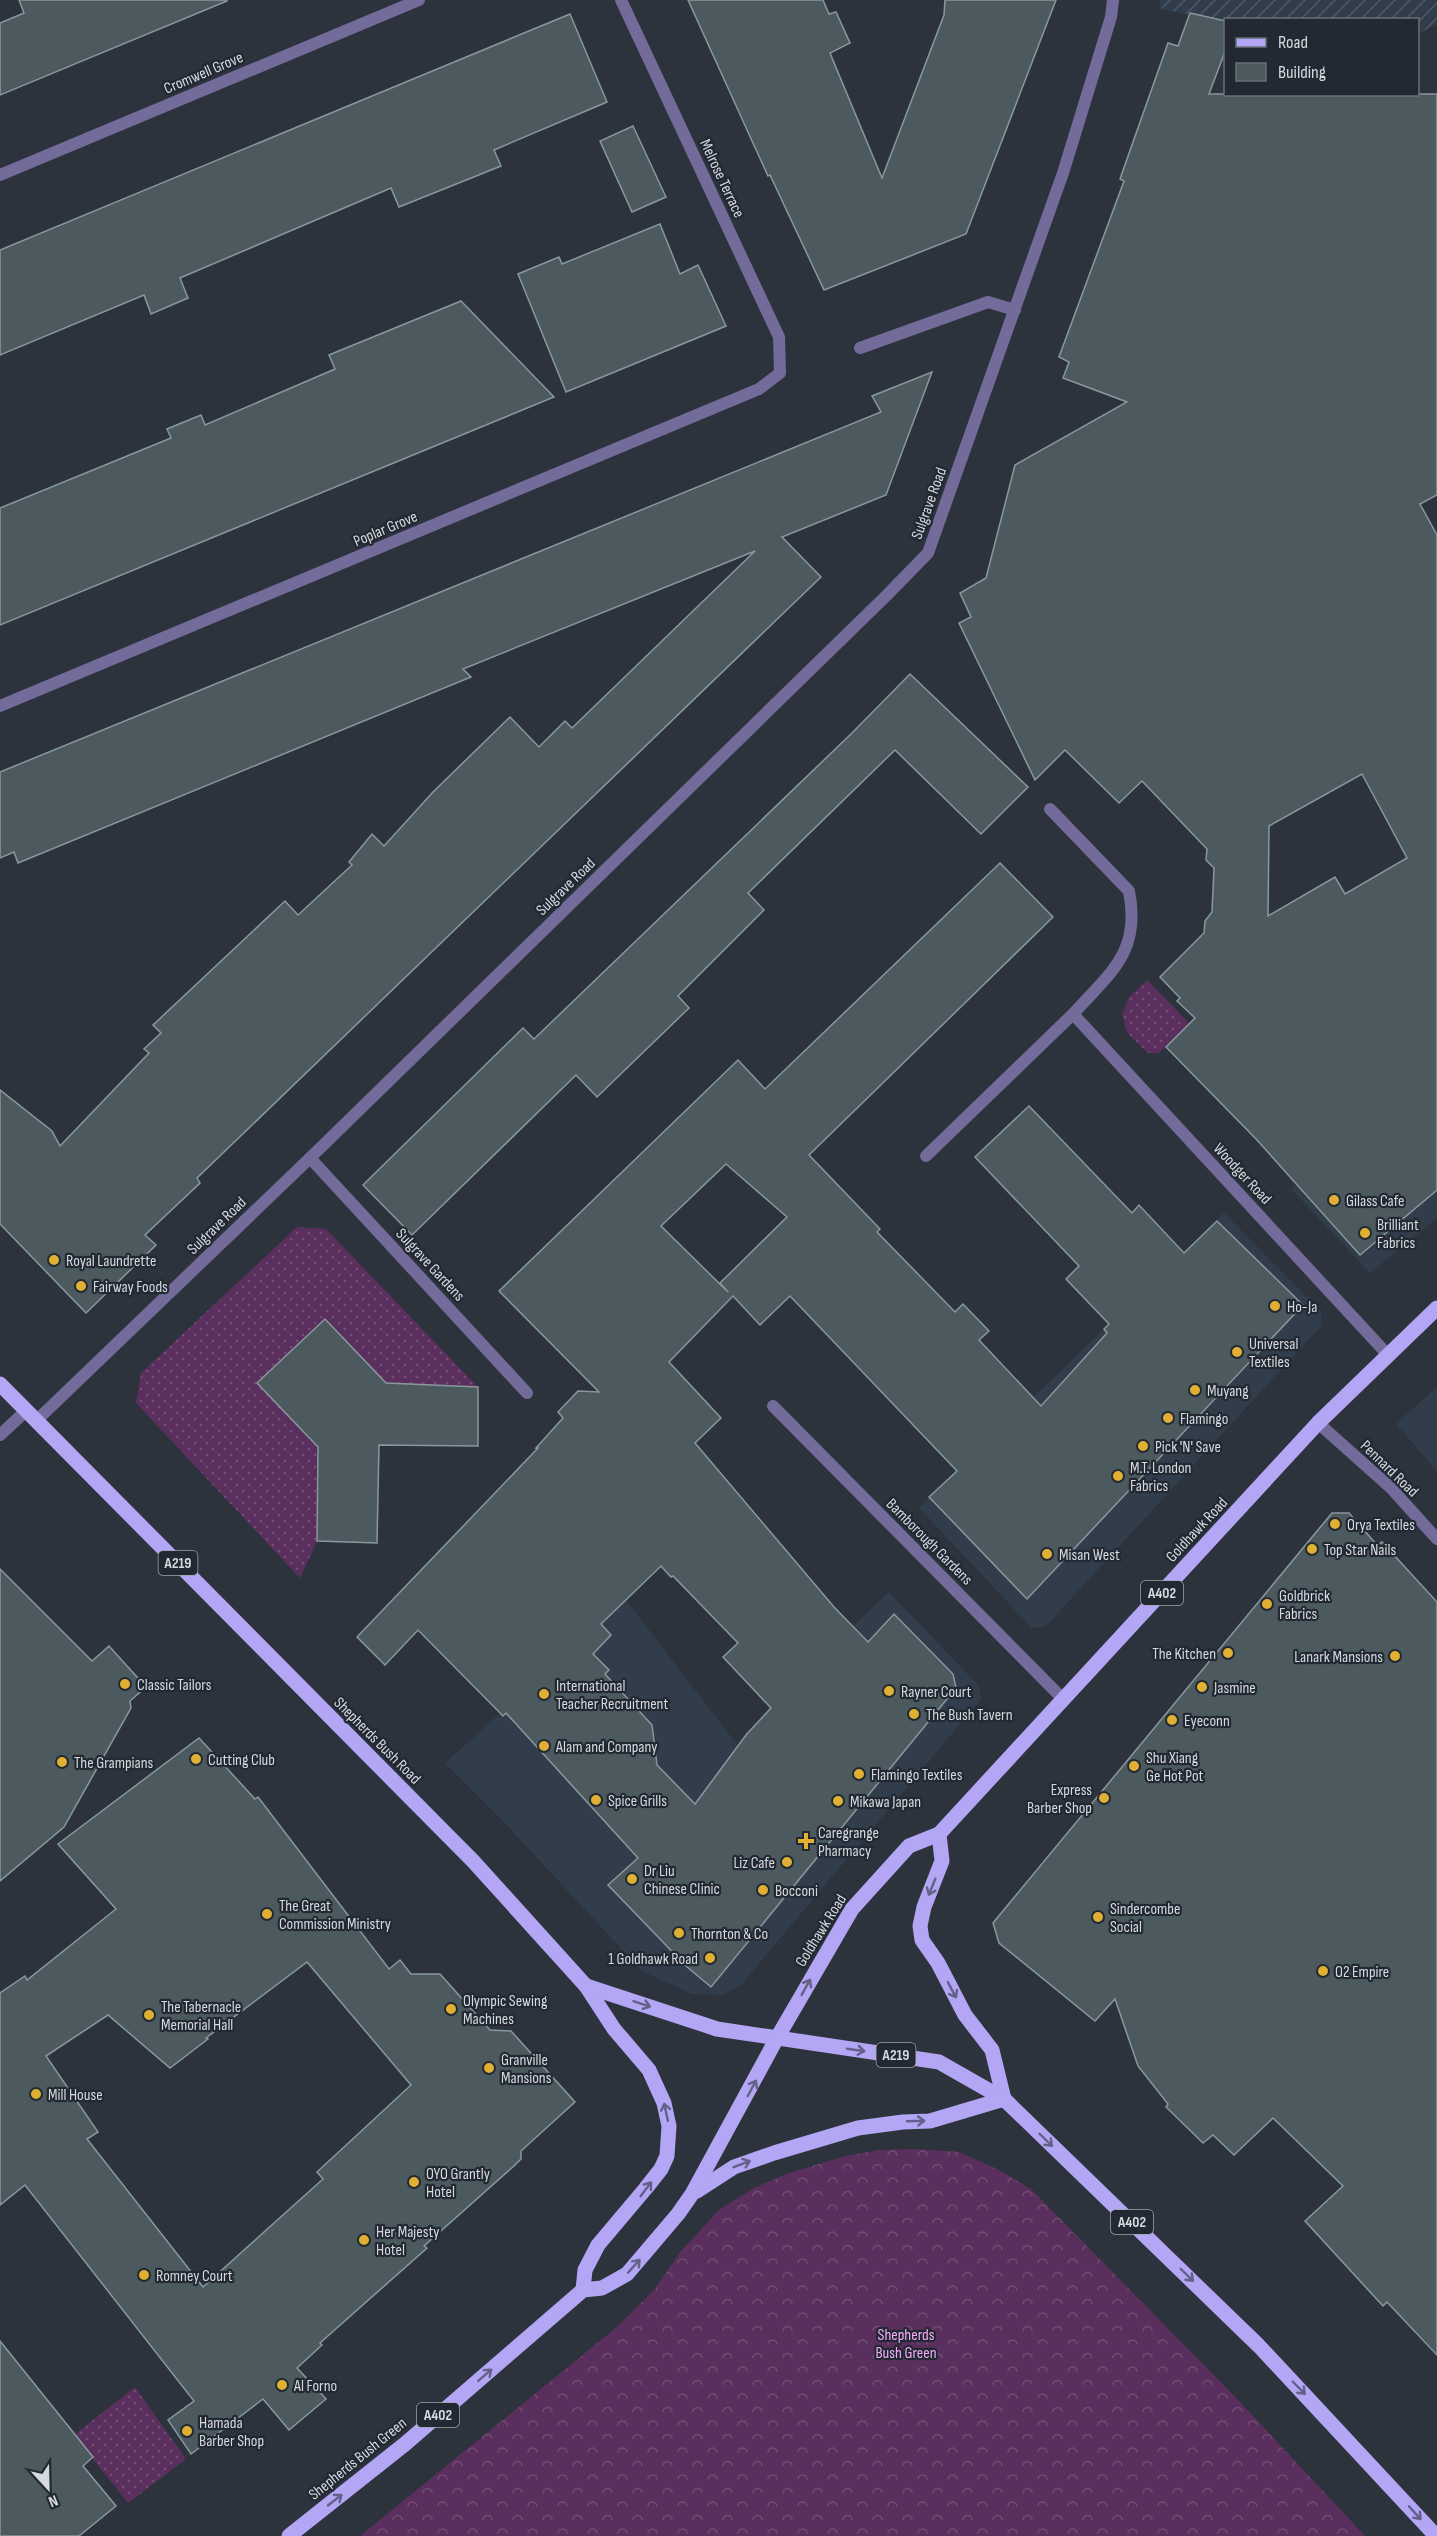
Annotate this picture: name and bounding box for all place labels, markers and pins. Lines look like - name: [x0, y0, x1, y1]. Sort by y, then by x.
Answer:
- place label: Gilass Cafe: [1346, 1192, 1404, 1211]
- marker: Gilass Cafe: [1327, 1193, 1341, 1207]
- place label: Brilliant Fabrics: [1377, 1216, 1419, 1253]
- marker: Brilliant Fabrics: [1358, 1226, 1372, 1240]
- place label: Royal Laundrette: [66, 1252, 156, 1271]
- marker: Royal Laundrette: [47, 1253, 61, 1267]
- place label: Fairway Foods: [93, 1278, 168, 1297]
- marker: Fairway Foods: [74, 1279, 88, 1293]
- place label: Ho-Ja: [1287, 1298, 1317, 1317]
- marker: Ho-Ja: [1268, 1299, 1282, 1313]
- place label: Universal Textiles: [1249, 1335, 1298, 1372]
- marker: Universal Textiles: [1230, 1345, 1244, 1359]
- place label: Muyang: [1207, 1382, 1249, 1401]
- marker: Muyang: [1188, 1383, 1202, 1397]
- place label: Flamingo: [1180, 1410, 1228, 1429]
- marker: Flamingo: [1161, 1411, 1175, 1425]
- place label: Pick 'N' Save: [1155, 1438, 1221, 1457]
- marker: Pick 'N' Save: [1136, 1439, 1150, 1453]
- place label: M.T. London Fabrics: [1130, 1459, 1191, 1496]
- marker: M.T. London Fabrics: [1111, 1469, 1125, 1483]
- place label: Orya Textiles: [1347, 1516, 1415, 1535]
- marker: Orya Textiles: [1328, 1517, 1342, 1531]
- place label: Top Star Nails: [1324, 1541, 1396, 1560]
- marker: Top Star Nails: [1305, 1542, 1319, 1556]
- place label: Misan West: [1059, 1546, 1120, 1565]
- marker: Misan West: [1040, 1547, 1054, 1561]
- place label: Goldbrick Fabrics: [1279, 1587, 1330, 1624]
- marker: Goldbrick Fabrics: [1260, 1597, 1274, 1611]
- place label: The Kitchen: [1152, 1645, 1216, 1664]
- marker: The Kitchen: [1221, 1646, 1235, 1660]
- place label: Lanark Mansions: [1294, 1648, 1383, 1667]
- marker: Lanark Mansions: [1388, 1649, 1402, 1663]
- place label: Classic Tailors: [137, 1676, 212, 1695]
- marker: Classic Tailors: [118, 1677, 132, 1691]
- place label: International Teacher Recruitment: [556, 1677, 669, 1714]
- place label: Jasmine: [1213, 1679, 1256, 1698]
- marker: Jasmine: [1195, 1680, 1209, 1694]
- place label: Rayner Court: [901, 1683, 972, 1702]
- marker: Rayner Court: [882, 1684, 896, 1698]
- marker: International Teacher Recruitment: [537, 1687, 551, 1701]
- place label: The Bush Tavern: [926, 1706, 1013, 1725]
- marker: The Bush Tavern: [907, 1707, 921, 1721]
- place label: Eyeconn: [1184, 1712, 1230, 1731]
- marker: Eyeconn: [1165, 1713, 1179, 1727]
- place label: Alam and Company: [555, 1738, 658, 1757]
- marker: Alam and Company: [537, 1739, 551, 1753]
- place label: Shu Xiang Ge Hot Pot: [1146, 1749, 1204, 1786]
- place label: Cutting Club: [208, 1751, 275, 1770]
- marker: Cutting Club: [189, 1752, 203, 1766]
- place label: The Grampians: [74, 1754, 154, 1773]
- marker: The Grampians: [55, 1755, 69, 1769]
- marker: Shu Xiang Ge Hot Pot: [1127, 1759, 1141, 1773]
- place label: Flamingo Textiles: [871, 1766, 963, 1785]
- marker: Flamingo Textiles: [852, 1767, 866, 1781]
- place label: Express Barber Shop: [1027, 1781, 1092, 1818]
- marker: Express Barber Shop: [1097, 1791, 1111, 1805]
- place label: Spice Grills: [608, 1792, 667, 1811]
- marker: Spice Grills: [589, 1793, 603, 1807]
- place label: Mikawa Japan: [850, 1793, 921, 1812]
- marker: Mikawa Japan: [831, 1794, 845, 1808]
- place label: Caregrange Pharmacy: [818, 1824, 879, 1861]
- marker: Caregrange Pharmacy: [799, 1834, 813, 1848]
- place label: Liz Cafe: [733, 1854, 775, 1873]
- marker: Liz Cafe: [780, 1855, 794, 1869]
- place label: Dr Liu Chinese Clinic: [644, 1862, 720, 1899]
- marker: Dr Liu Chinese Clinic: [625, 1872, 639, 1886]
- place label: Bocconi: [775, 1882, 818, 1901]
- marker: Bocconi: [756, 1883, 770, 1897]
- place label: The Great Commission Ministry: [279, 1897, 391, 1934]
- place label: Sindercombe Social: [1110, 1900, 1180, 1937]
- marker: The Great Commission Ministry: [260, 1907, 274, 1921]
- marker: Sindercombe Social: [1091, 1910, 1105, 1924]
- place label: Thornton & Co: [691, 1925, 768, 1944]
- marker: Thornton & Co: [672, 1926, 686, 1940]
- place label: 1 Goldhawk Road: [608, 1950, 698, 1969]
- marker: 1 Goldhawk Road: [703, 1951, 717, 1965]
- place label: O2 Empire: [1335, 1963, 1389, 1982]
- marker: O2 Empire: [1316, 1964, 1330, 1978]
- place label: Olympic Sewing Machines: [463, 1992, 547, 2029]
- place label: The Tabernacle Memorial Hall: [161, 1998, 241, 2035]
- marker: Olympic Sewing Machines: [444, 2002, 458, 2016]
- marker: The Tabernacle Memorial Hall: [142, 2008, 156, 2022]
- place label: Granville Mansions: [501, 2051, 552, 2088]
- marker: Granville Mansions: [482, 2061, 496, 2075]
- place label: Mill House: [48, 2086, 103, 2105]
- marker: Mill House: [29, 2087, 43, 2101]
- place label: OYO Grantly Hotel: [426, 2165, 490, 2202]
- marker: OYO Grantly Hotel: [407, 2175, 421, 2189]
- place label: Her Majesty Hotel: [376, 2223, 440, 2260]
- marker: Her Majesty Hotel: [357, 2233, 371, 2247]
- place label: Romney Court: [156, 2267, 233, 2286]
- marker: Romney Court: [137, 2268, 151, 2282]
- place label: Al Forno: [293, 2377, 337, 2396]
- marker: Al Forno: [275, 2378, 289, 2392]
- place label: Hamada Barber Shop: [199, 2414, 264, 2451]
- marker: Hamada Barber Shop: [180, 2424, 194, 2438]

